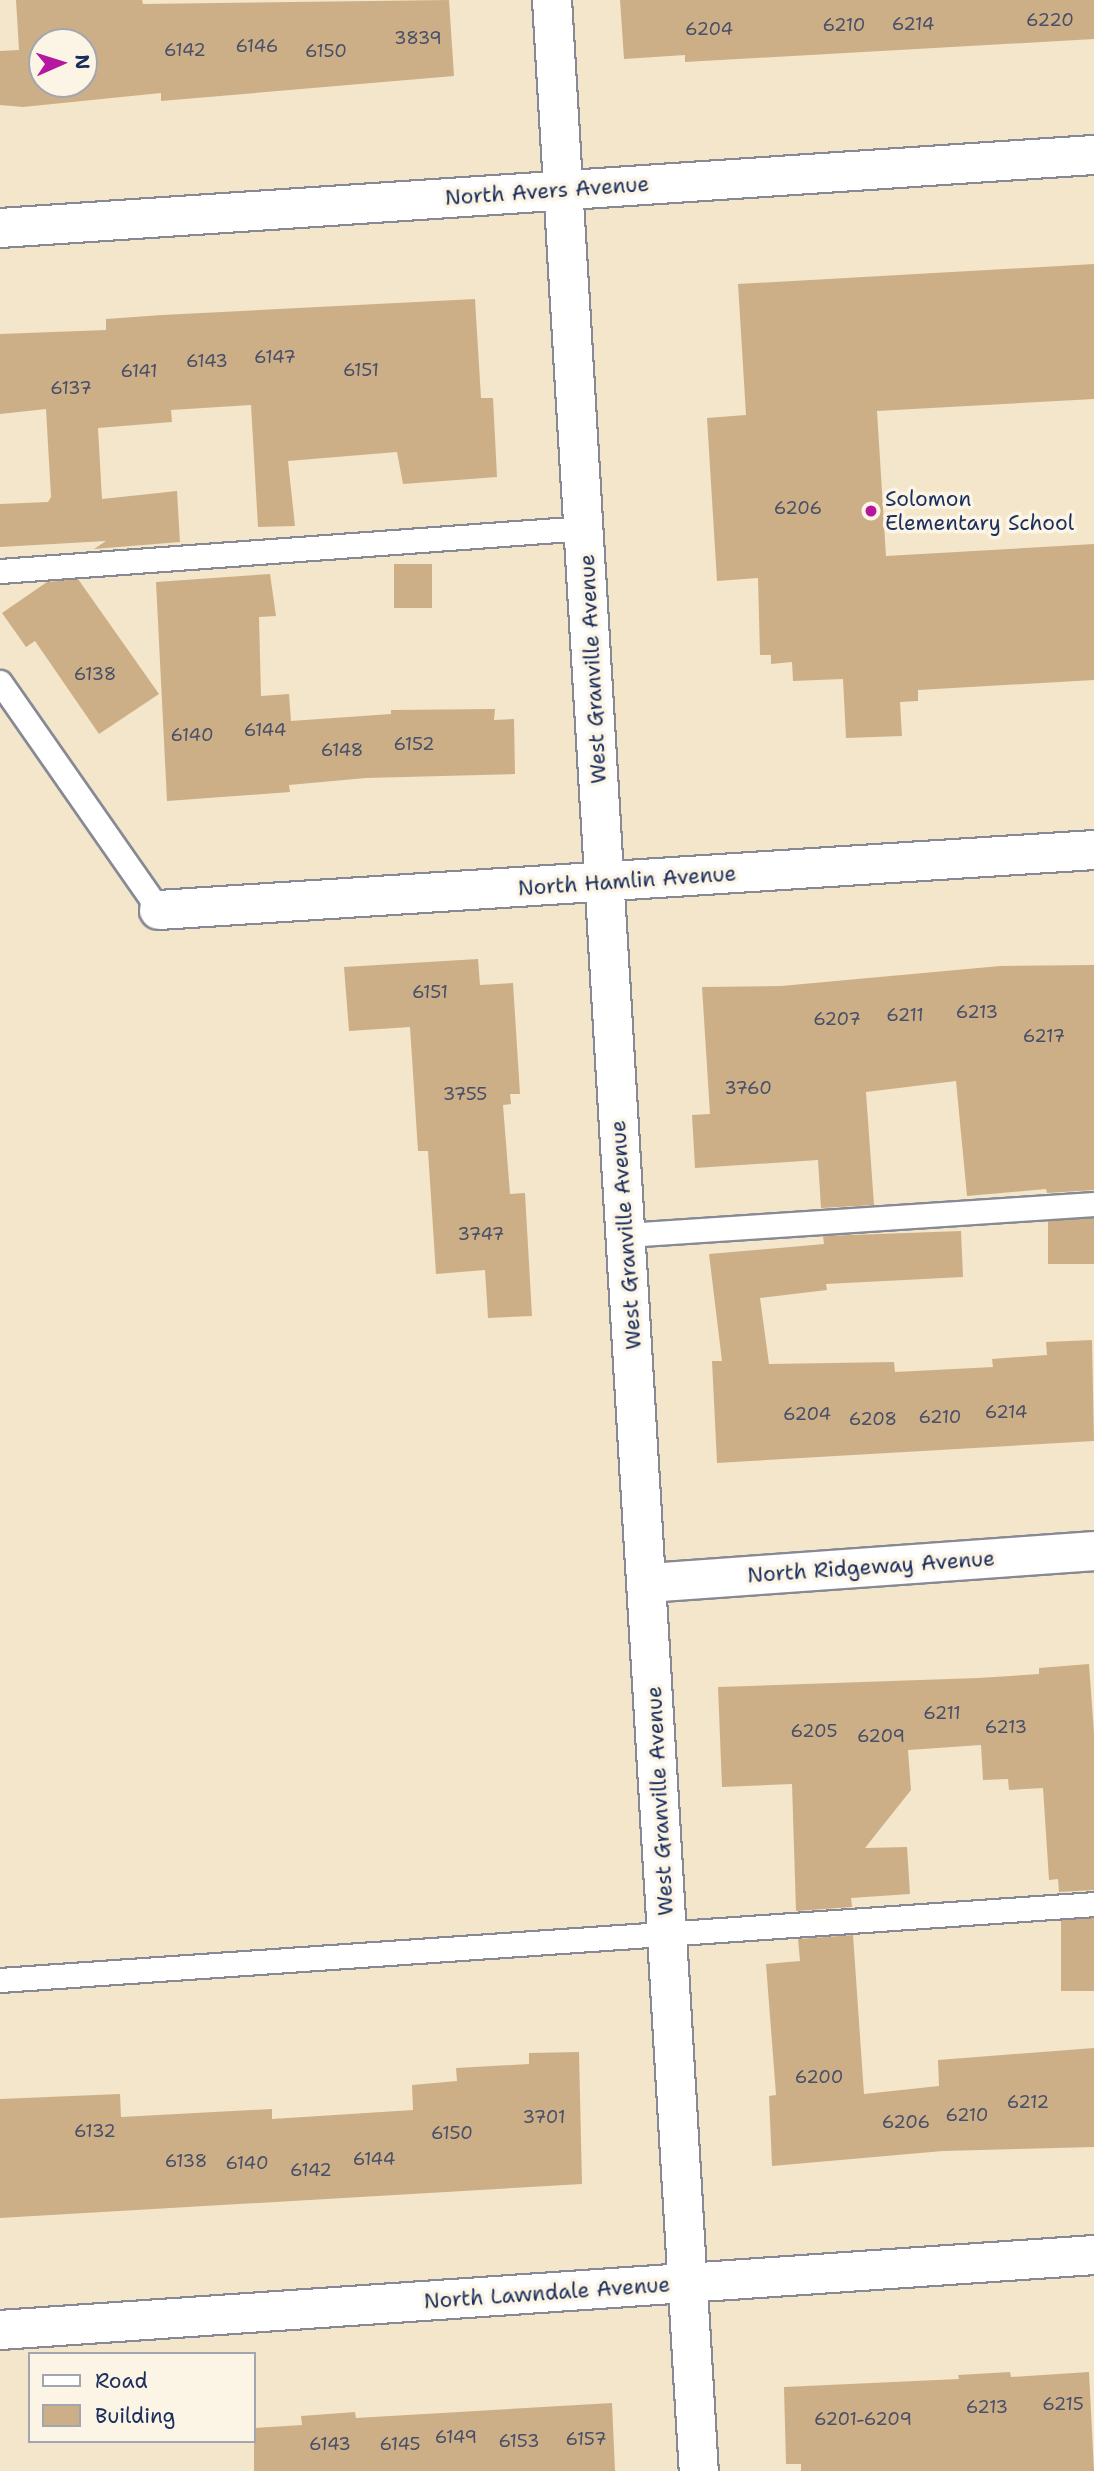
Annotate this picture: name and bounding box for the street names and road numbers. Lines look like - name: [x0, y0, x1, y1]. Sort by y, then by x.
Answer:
- street label: North Avers Avenue: [444, 171, 650, 211]
- street label: West Granville Avenue: [574, 554, 612, 784]
- street label: North Hamlin Avenue: [517, 861, 737, 901]
- street label: West Granville Avenue: [605, 1119, 647, 1351]
- street label: North Ridgeway Avenue: [746, 1546, 996, 1588]
- street label: West Granville Avenue: [641, 1686, 679, 1916]
- street label: North Lawndale Avenue: [423, 2272, 671, 2314]

